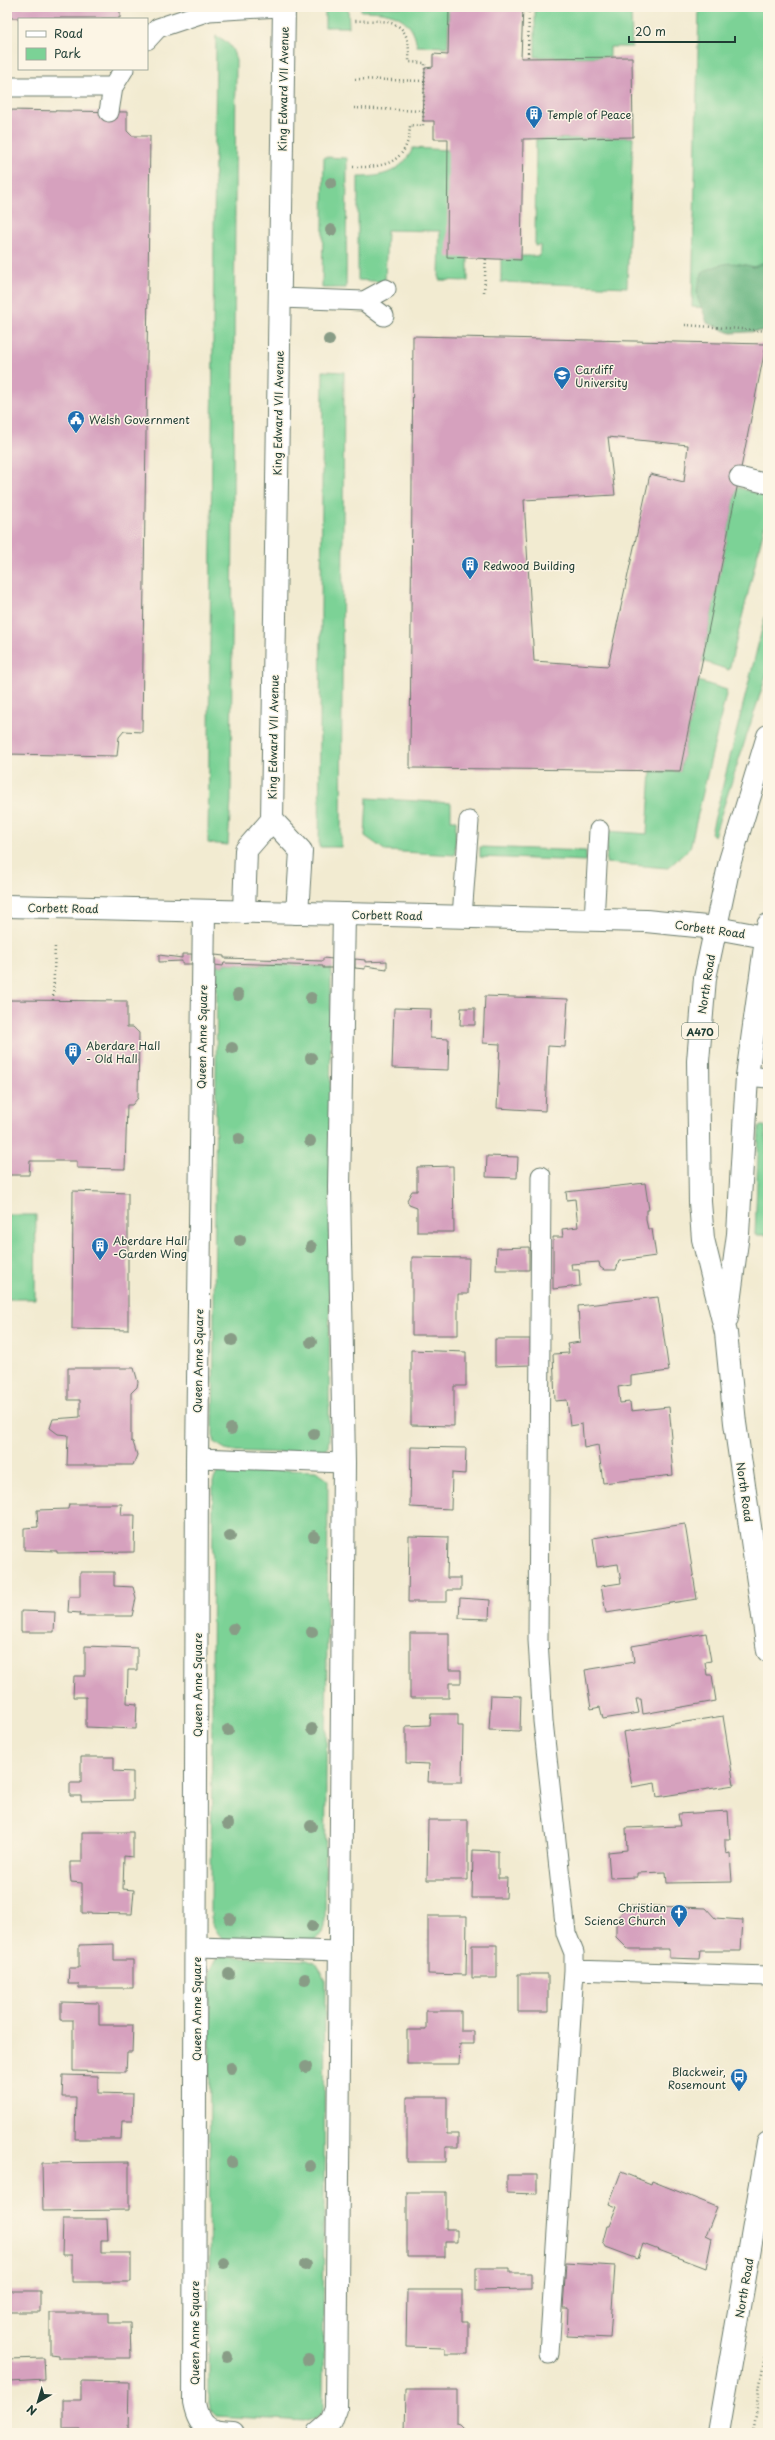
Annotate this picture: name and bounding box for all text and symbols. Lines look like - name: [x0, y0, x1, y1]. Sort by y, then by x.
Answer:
- legend: [18, 18, 148, 70]
- scale bar: [629, 18, 735, 44]
- text: 20 m: [635, 22, 666, 40]
- text: Road: [54, 24, 83, 42]
- street label: King Edward VII Avenue: [273, 27, 293, 151]
- text: Park: [54, 44, 81, 62]
- building icon: Temple of Peace: [524, 104, 544, 129]
- place label: Temple of Peace: [547, 106, 632, 123]
- street label: King Edward VII Avenue: [268, 351, 288, 475]
- place label: Cardiff University: [575, 361, 628, 391]
- school or university icon: Cardiff University: [552, 365, 572, 390]
- public building icon: Welsh Government: [66, 409, 86, 434]
- place label: Welsh Government: [89, 411, 190, 428]
- building icon: Redwood Building: [460, 555, 480, 580]
- place label: Redwood Building: [483, 557, 575, 574]
- street label: King Edward VII Avenue: [263, 675, 283, 799]
- street label: Corbett Road: [27, 899, 99, 917]
- street label: Corbett Road: [351, 906, 423, 924]
- street label: Corbett Road: [674, 916, 747, 942]
- street label: North Road: [693, 953, 719, 1015]
- street label: Queen Anne Square: [193, 984, 211, 1089]
- road number: A470: [682, 1023, 718, 1039]
- place label: Aberdare Hall - Old Hall: [86, 1037, 160, 1067]
- building icon: Aberdare Hall - Old Hall: [63, 1041, 83, 1066]
- place label: Aberdare Hall -Garden Wing: [113, 1232, 187, 1262]
- building icon: Aberdare Hall -Garden Wing: [90, 1236, 110, 1261]
- street label: Queen Anne Square: [189, 1308, 207, 1413]
- street label: North Road: [732, 1461, 758, 1523]
- street label: Queen Anne Square: [189, 1632, 206, 1737]
- place label: Christian Science Church: [584, 1899, 666, 1929]
- church icon: Christian Science Church: [669, 1903, 689, 1928]
- street label: Queen Anne Square: [188, 1956, 205, 2061]
- place label: Blackweir, Rosemount: [668, 2063, 726, 2093]
- bus stop icon: Blackweir, Rosemount: [729, 2067, 749, 2092]
- street label: North Road: [730, 2257, 758, 2319]
- street label: Queen Anne Square: [186, 2280, 203, 2385]
- north arrow: [18, 2382, 58, 2422]
- text: N: [23, 2401, 40, 2420]

